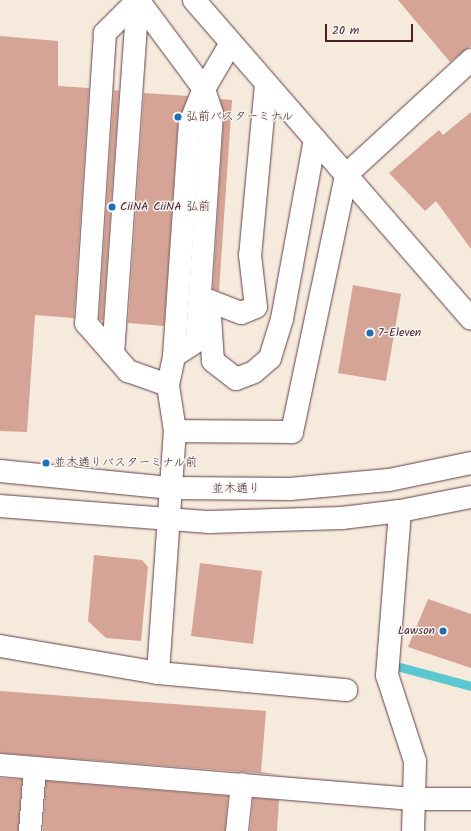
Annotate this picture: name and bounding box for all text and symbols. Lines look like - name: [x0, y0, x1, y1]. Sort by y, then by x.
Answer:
- scale bar: [327, 16, 415, 42]
- text: 20 m: [332, 21, 359, 40]
- place label: 弘前バスターミナル: [186, 110, 294, 124]
- marker: 弘前バスターミナル: [173, 112, 183, 122]
- place label: CiiNA CiiNA 弘前: [120, 200, 210, 214]
- marker: CiiNA CiiNA 弘前: [107, 202, 117, 212]
- place label: 7-Eleven: [378, 326, 421, 340]
- marker: 7-Eleven: [365, 328, 375, 338]
- place label: 並木通りバスターミナル前: [54, 456, 198, 470]
- marker: 並木通りバスターミナル前: [41, 458, 51, 468]
- street label: 並木通り: [212, 482, 260, 496]
- place label: Lawson: [398, 624, 435, 638]
- marker: Lawson: [438, 626, 448, 636]

